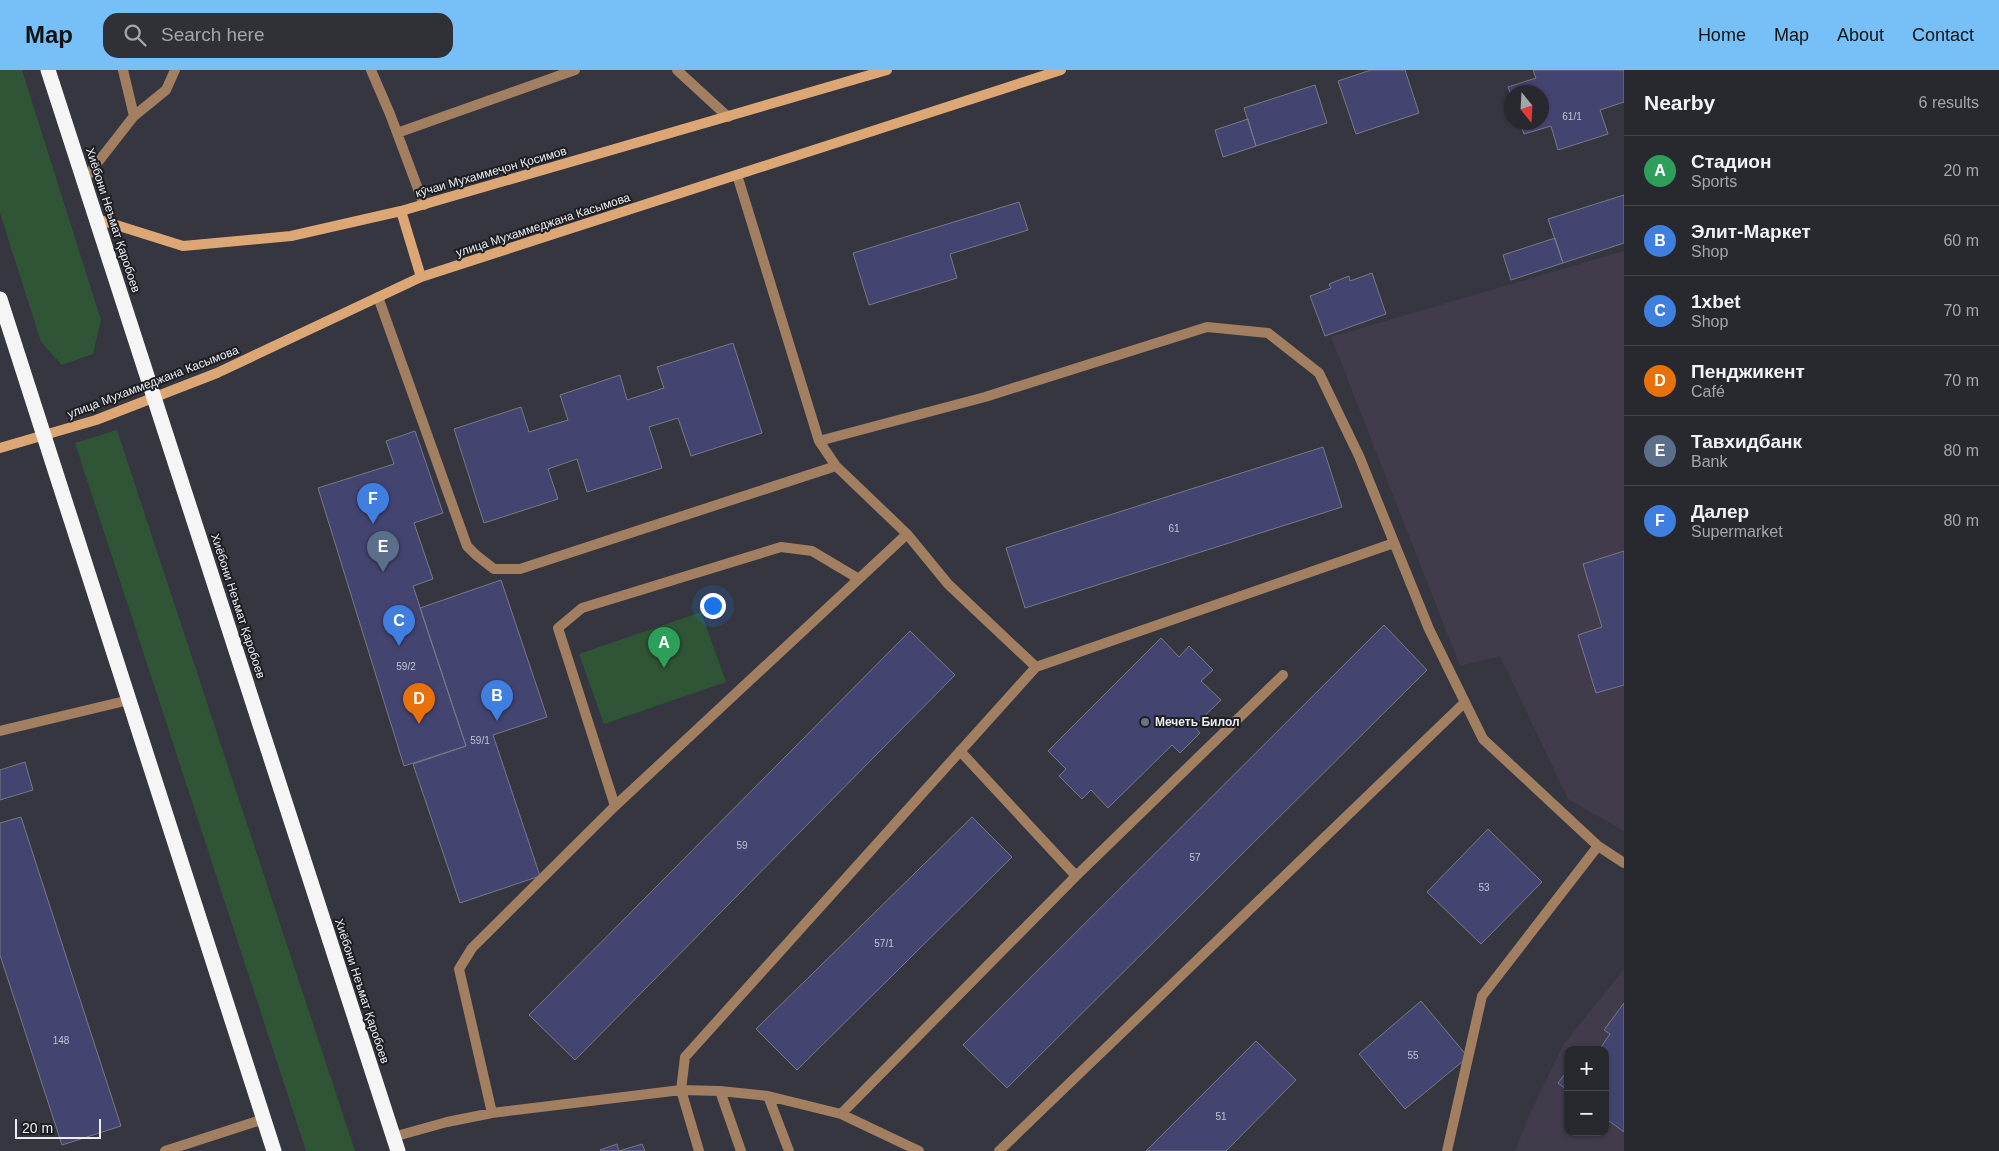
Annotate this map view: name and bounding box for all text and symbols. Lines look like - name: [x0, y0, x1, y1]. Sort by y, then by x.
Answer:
- search box: [103, 13, 453, 58]
- text: Map: [25, 21, 73, 48]
- icon: search: [121, 21, 149, 49]
- text: Search here: [161, 24, 265, 45]
- text: Home: [1698, 25, 1746, 45]
- text: Map: [1774, 25, 1809, 45]
- text: About: [1837, 25, 1884, 45]
- text: Contact: [1912, 25, 1974, 45]
- north arrow: [1504, 85, 1549, 130]
- text: Nearby: [1644, 91, 1715, 114]
- text: 6 results: [1919, 94, 1979, 111]
- house number: 61/1: [1562, 111, 1582, 122]
- street label: кӯчаи Мухаммеҷон Қосимов: [414, 144, 568, 200]
- street label: Хиёбони Неъмат Қаробоев: [83, 146, 143, 294]
- text: Стадион: [1691, 151, 1771, 172]
- text: A: [1654, 162, 1666, 179]
- text: 20 m: [1943, 162, 1979, 179]
- text: Sports: [1691, 173, 1737, 190]
- street label: улица Мухаммеджана Касымова: [454, 190, 632, 260]
- text: Элит-Маркет: [1691, 221, 1811, 242]
- text: B: [1654, 232, 1666, 249]
- text: 60 m: [1943, 232, 1979, 249]
- text: Shop: [1691, 243, 1728, 260]
- text: 1xbet: [1691, 291, 1741, 312]
- text: C: [1654, 302, 1666, 319]
- text: 70 m: [1943, 302, 1979, 319]
- text: Shop: [1691, 313, 1728, 330]
- street label: улица Мухаммеджана Касымова: [65, 343, 241, 421]
- text: Пенджикент: [1691, 361, 1805, 382]
- text: D: [1654, 372, 1666, 389]
- text: 70 m: [1943, 372, 1979, 389]
- text: Café: [1691, 383, 1725, 400]
- text: Тавхидбанк: [1691, 431, 1802, 452]
- text: E: [1655, 442, 1665, 459]
- text: 80 m: [1943, 442, 1979, 459]
- text: Bank: [1691, 453, 1727, 470]
- pin: F: [357, 483, 389, 524]
- text: Далер: [1691, 501, 1749, 522]
- text: F: [1655, 512, 1665, 529]
- text: 80 m: [1943, 512, 1979, 529]
- house number: 61: [1168, 523, 1180, 534]
- text: Supermarket: [1691, 523, 1783, 540]
- pin: E: [367, 531, 399, 572]
- street label: Хиёбони Неъмат Қаробоев: [208, 532, 268, 680]
- your location: [700, 593, 726, 619]
- pin: C: [383, 605, 415, 646]
- pin: A: [648, 627, 680, 668]
- house number: 59/2: [396, 661, 416, 672]
- pin: B: [481, 680, 513, 721]
- pin: D: [403, 683, 435, 724]
- place label: Мечеть Билол: [1155, 715, 1240, 729]
- marker: Мечеть Билол: [1139, 716, 1151, 728]
- house number: 59/1: [470, 735, 490, 746]
- house number: 59: [736, 840, 748, 851]
- house number: 57: [1189, 852, 1201, 863]
- house number: 53: [1478, 882, 1490, 893]
- street label: Хиёбони Неъмат Қаробоев: [332, 917, 392, 1065]
- house number: 57/1: [874, 938, 894, 949]
- house number: 148: [53, 1035, 70, 1046]
- map controls: [1564, 1046, 1609, 1136]
- button: +: [1564, 1046, 1609, 1091]
- house number: 55: [1407, 1050, 1419, 1061]
- button: −: [1564, 1091, 1609, 1136]
- house number: 51: [1215, 1111, 1227, 1122]
- scale bar: [15, 1116, 101, 1139]
- text: 20 m: [22, 1120, 53, 1136]

